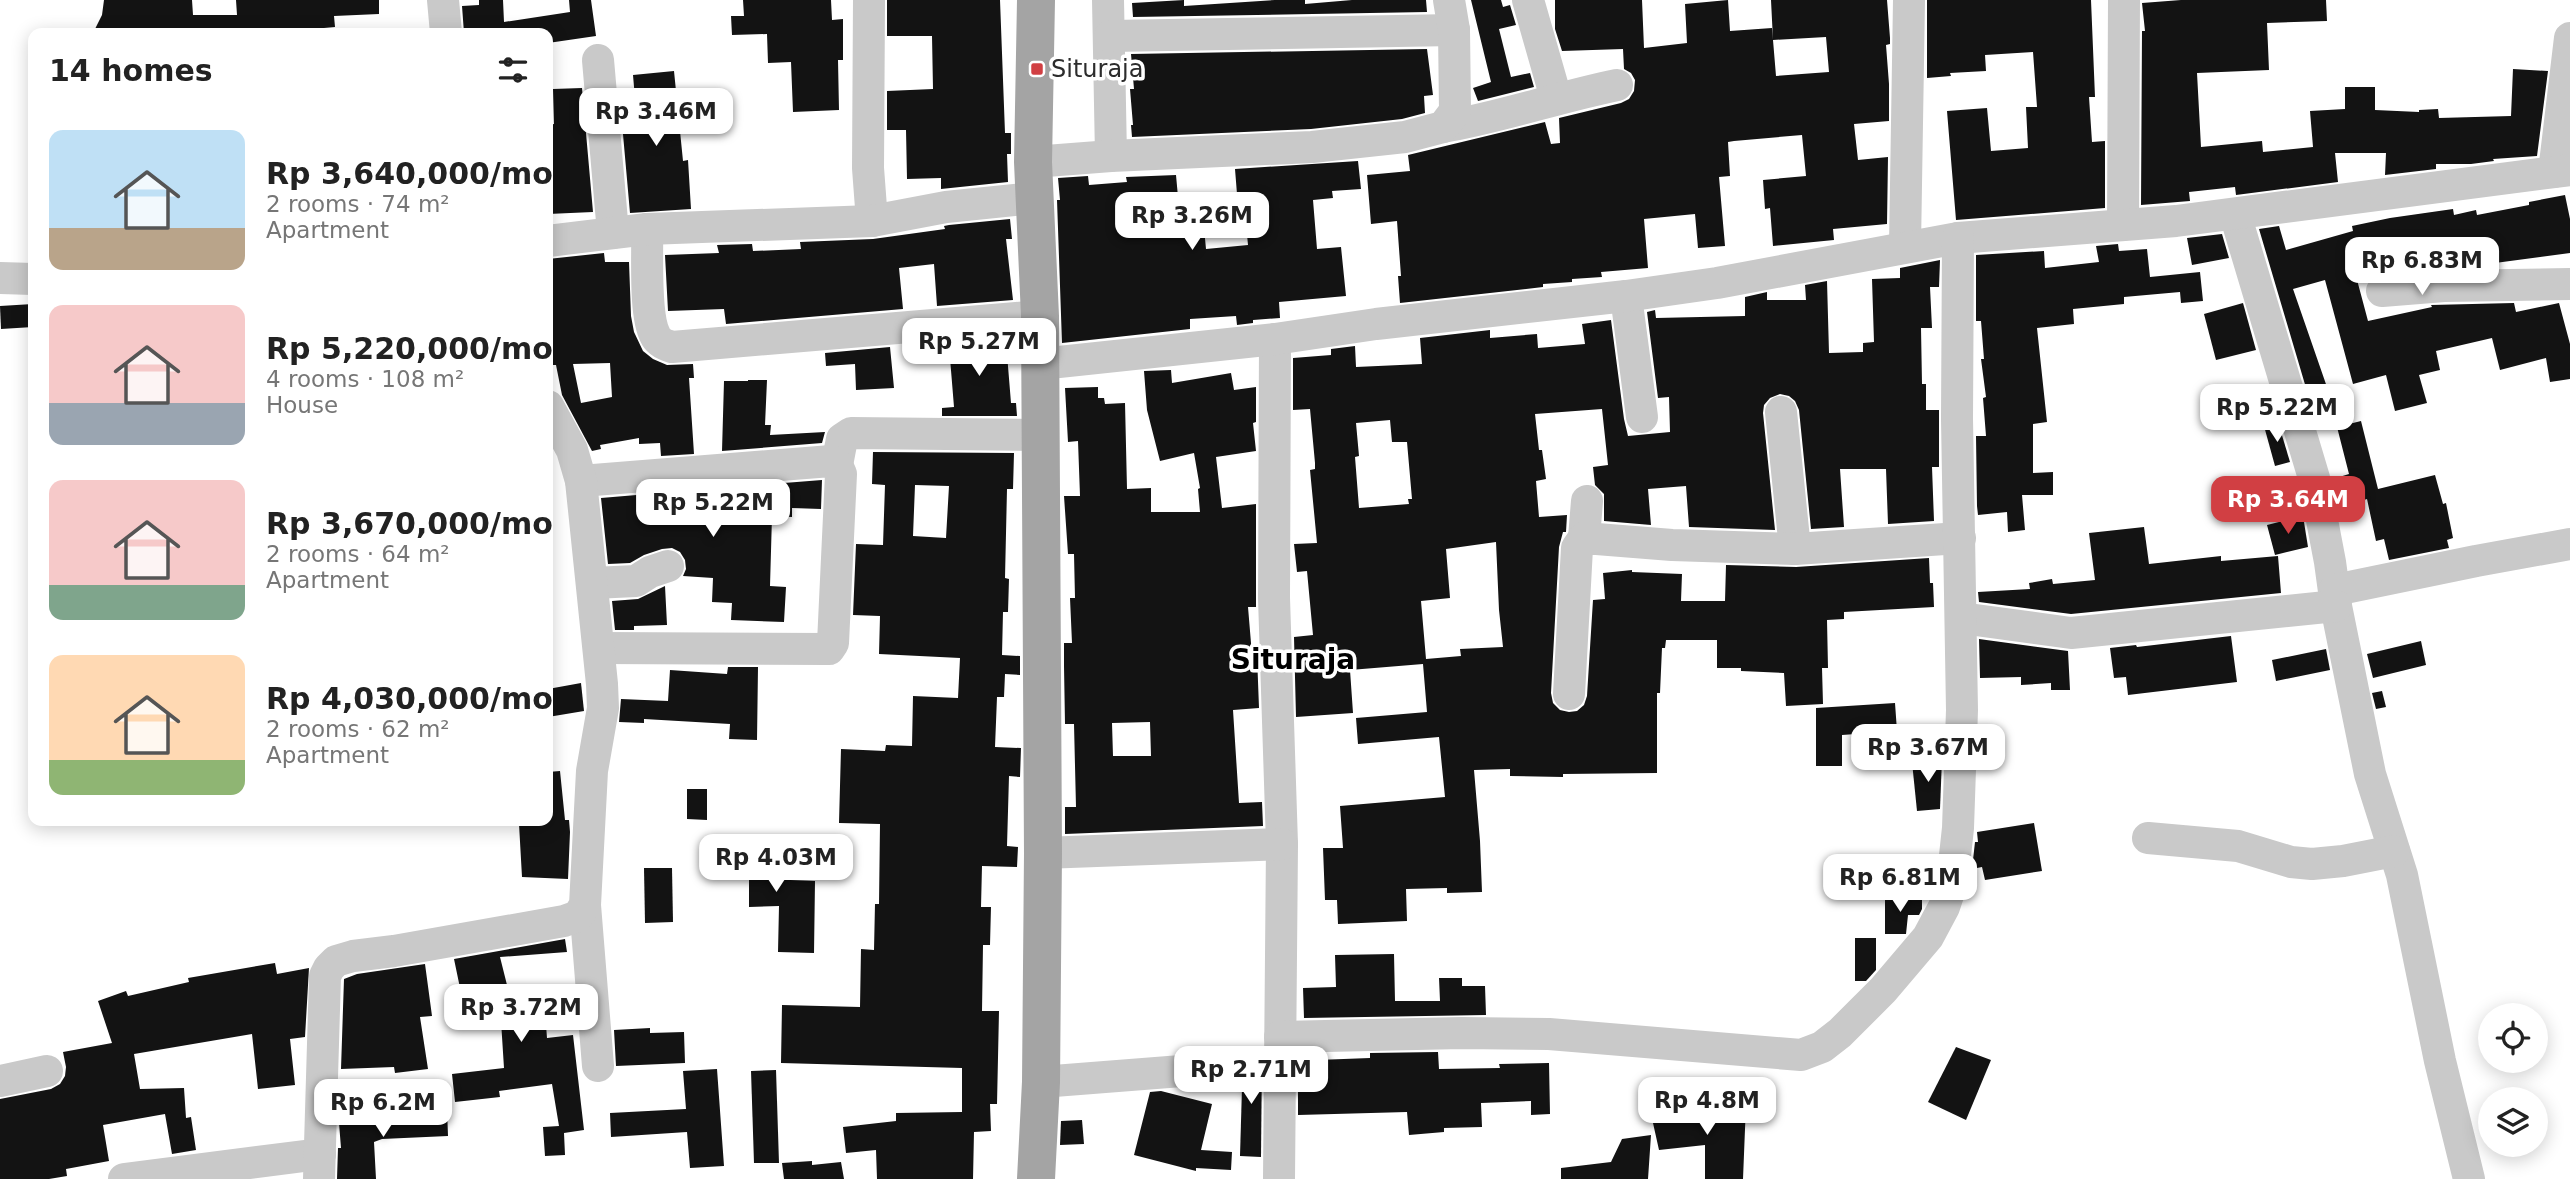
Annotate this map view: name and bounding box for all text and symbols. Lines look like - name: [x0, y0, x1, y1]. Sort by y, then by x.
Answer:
- icon: filters: [494, 51, 532, 89]
- text: 14 homes: [49, 53, 213, 88]
- place label: Situraja: [1051, 55, 1143, 83]
- marker: Situraja: [1029, 61, 1045, 77]
- pin: Rp 3.46M: [584, 88, 728, 148]
- text: Rp 3.46M: [595, 98, 717, 124]
- text: Rp 3,640,000/mo: [266, 156, 553, 191]
- icon: home: [105, 158, 189, 242]
- text: 2 rooms · 74 m²: [266, 191, 450, 217]
- pin: Rp 3.26M: [1120, 192, 1264, 252]
- text: Rp 3.26M: [1131, 202, 1253, 228]
- text: Apartment: [266, 217, 389, 243]
- pin: Rp 6.83M: [2350, 238, 2494, 297]
- text: Rp 6.83M: [2361, 247, 2483, 273]
- pin: Rp 5.27M: [907, 318, 1051, 378]
- text: Rp 5.27M: [918, 328, 1040, 354]
- text: Rp 5,220,000/mo: [266, 331, 553, 366]
- icon: home: [105, 333, 189, 417]
- text: 4 rooms · 108 m²: [266, 366, 464, 392]
- pin: Rp 5.22M: [2205, 384, 2349, 444]
- text: House: [266, 392, 338, 418]
- text: Rp 5.22M: [2216, 394, 2338, 420]
- pin: Rp 3.64M: [2216, 476, 2360, 536]
- pin: Rp 5.22M: [641, 480, 785, 539]
- text: Rp 3.64M: [2227, 486, 2349, 512]
- text: Rp 5.22M: [652, 489, 774, 515]
- text: Rp 3,670,000/mo: [266, 506, 553, 541]
- icon: home: [105, 508, 189, 592]
- text: 2 rooms · 64 m²: [266, 541, 450, 567]
- text: Apartment: [266, 567, 389, 593]
- district label: Situraja: [1231, 643, 1355, 676]
- text: Rp 4,030,000/mo: [266, 681, 553, 716]
- icon: home: [105, 683, 189, 767]
- text: 2 rooms · 62 m²: [266, 716, 450, 742]
- pin: Rp 3.67M: [1856, 724, 2000, 784]
- text: Rp 3.67M: [1867, 734, 1989, 760]
- text: Apartment: [266, 742, 389, 768]
- pin: Rp 4.03M: [704, 834, 848, 894]
- text: Rp 4.03M: [715, 844, 837, 870]
- pin: Rp 6.81M: [1828, 855, 1972, 914]
- text: Rp 6.81M: [1839, 864, 1961, 890]
- pin: Rp 3.72M: [449, 984, 593, 1044]
- text: Rp 3.72M: [460, 994, 582, 1020]
- map controls: [2478, 1003, 2548, 1157]
- button: locate: [2478, 1003, 2548, 1073]
- pin: Rp 2.71M: [1179, 1046, 1323, 1106]
- text: Rp 2.71M: [1190, 1056, 1312, 1082]
- pin: Rp 4.8M: [1642, 1078, 1772, 1137]
- pin: Rp 6.2M: [318, 1080, 448, 1139]
- text: Rp 4.8M: [1654, 1087, 1760, 1113]
- button: layers: [2478, 1087, 2548, 1157]
- text: Rp 6.2M: [330, 1089, 436, 1115]

